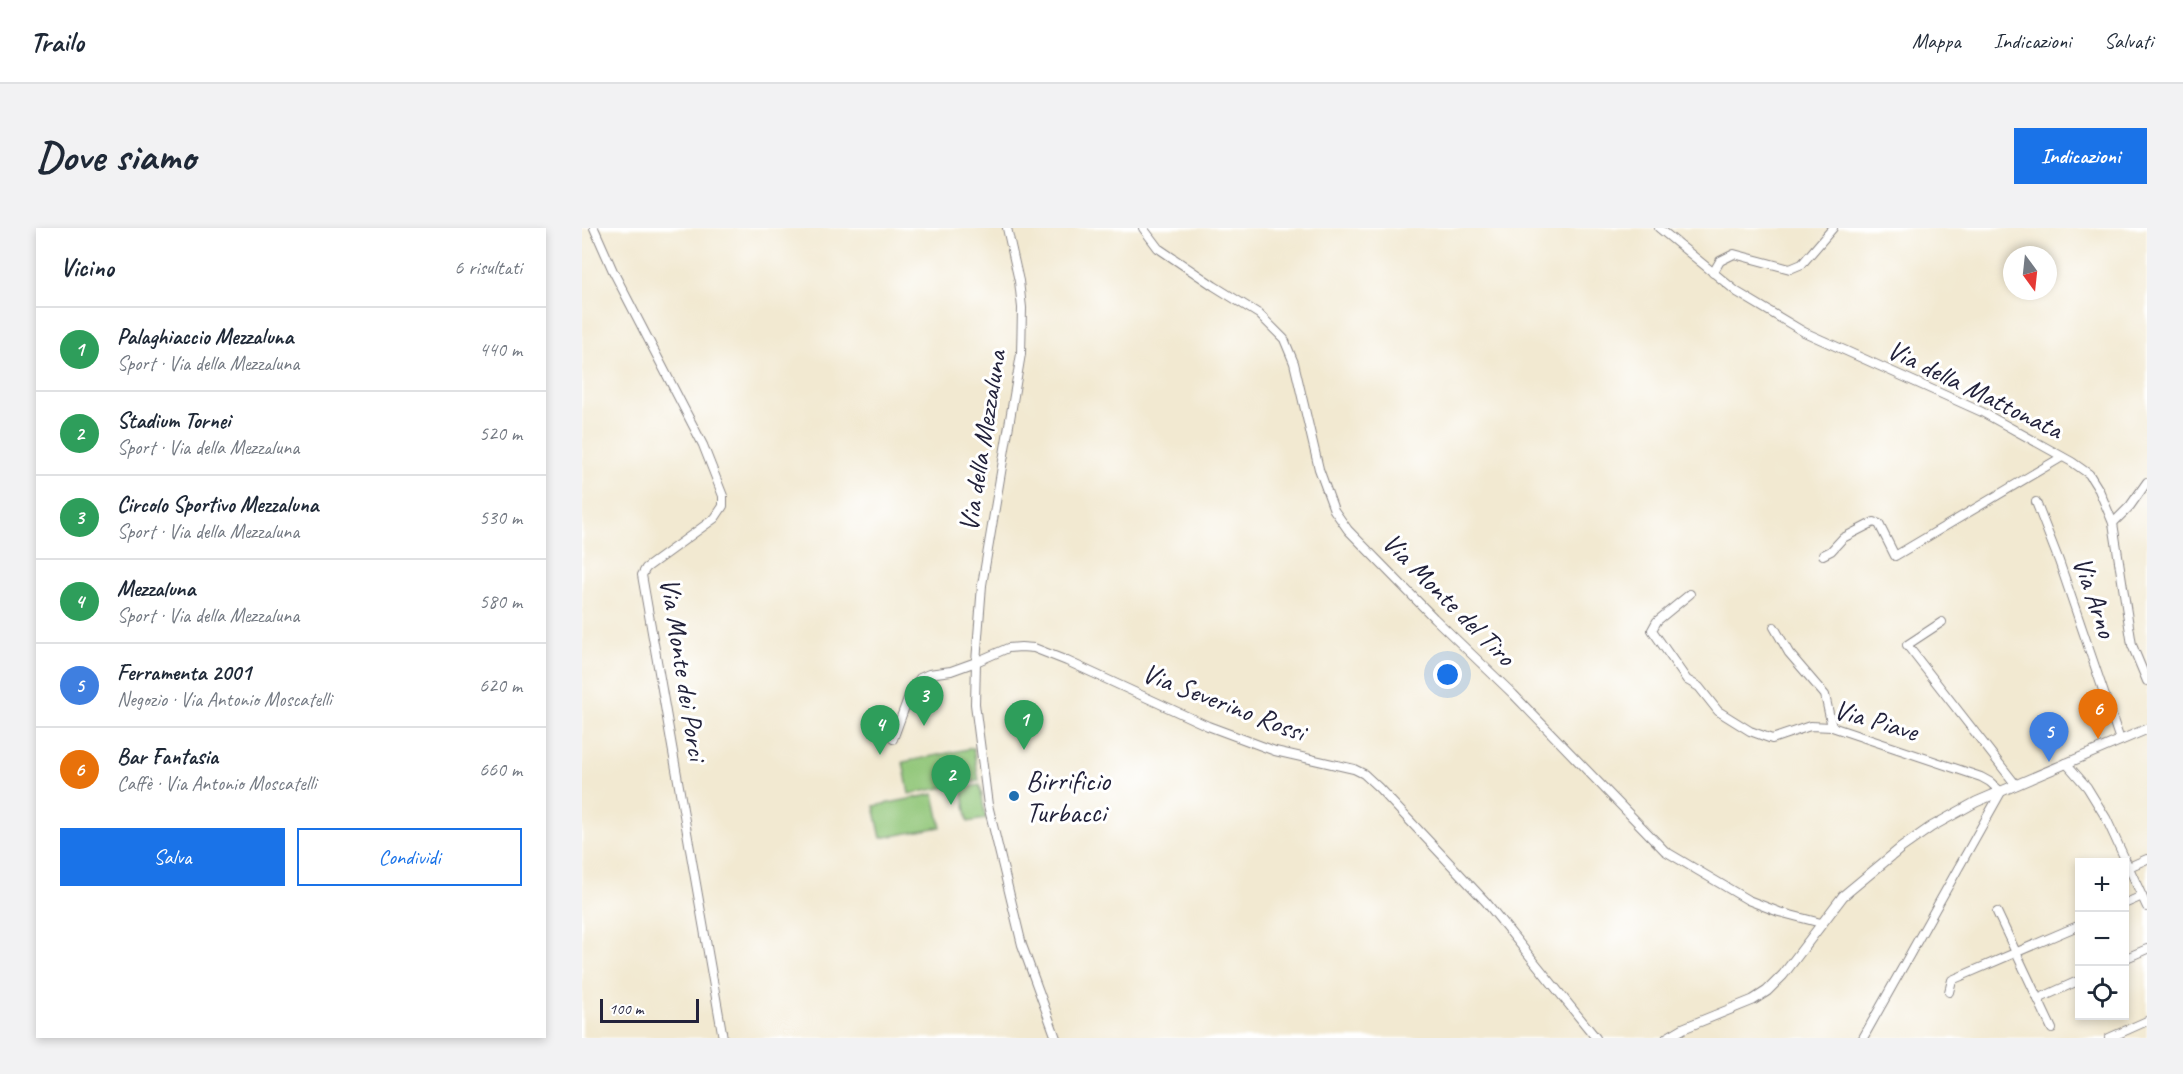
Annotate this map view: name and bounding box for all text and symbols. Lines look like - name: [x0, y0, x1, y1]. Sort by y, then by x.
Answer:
- text: Trailo: [30, 24, 84, 59]
- text: Mappa: [1912, 28, 1961, 54]
- text: Indicazioni: [1994, 28, 2071, 54]
- text: Salvati: [2104, 28, 2153, 54]
- button: Indicazioni: [2014, 128, 2147, 184]
- text: Dove siamo: [36, 130, 195, 183]
- north arrow: [2003, 246, 2057, 300]
- text: Vicino: [60, 251, 114, 284]
- text: 6 risultati: [454, 255, 522, 280]
- text: Palaghiaccio Mezzaluna: [117, 323, 293, 351]
- street label: Via della Mattonata: [1882, 331, 2070, 447]
- text: 1: [75, 337, 84, 362]
- text: 440 m: [479, 337, 522, 362]
- street label: Via della Mezzaluna: [950, 346, 1014, 534]
- text: Sport · Via della Mezzaluna: [117, 351, 299, 376]
- text: Stadium Tornei: [117, 407, 230, 435]
- text: 2: [75, 421, 84, 446]
- text: 520 m: [479, 421, 522, 446]
- text: Sport · Via della Mezzaluna: [117, 435, 299, 460]
- text: Circolo Sportivo Mezzaluna: [117, 491, 318, 519]
- text: 3: [75, 505, 84, 530]
- text: 530 m: [479, 505, 522, 530]
- text: Sport · Via della Mezzaluna: [117, 519, 299, 544]
- street label: Via Monte del Tiro: [1375, 525, 1525, 675]
- street label: Via Arno: [2065, 552, 2126, 644]
- text: Mezzaluna: [117, 575, 195, 603]
- street label: Via Monte dei Porci: [652, 575, 716, 766]
- text: 4: [75, 589, 84, 614]
- text: 580 m: [479, 589, 522, 614]
- text: Sport · Via della Mezzaluna: [117, 603, 299, 628]
- street label: Via Severino Rossi: [1138, 655, 1314, 750]
- text: Ferramenta 2001: [117, 659, 251, 687]
- your location: [1433, 660, 1462, 689]
- text: 5: [75, 673, 84, 698]
- text: 620 m: [479, 673, 522, 698]
- pin: 3: [904, 676, 944, 726]
- text: Negozio · Via Antonio Moscatelli: [117, 687, 332, 712]
- pin: 6: [2078, 690, 2118, 739]
- street label: Via Piave: [1830, 691, 1924, 749]
- pin: 1: [1004, 700, 1044, 750]
- pin: 4: [860, 706, 900, 755]
- pin: 5: [2030, 712, 2068, 762]
- text: Bar Fantasia: [117, 743, 218, 771]
- pin: 2: [932, 756, 970, 805]
- text: 6: [75, 757, 84, 782]
- text: 660 m: [479, 757, 522, 782]
- place label: Birrificio Turbacci: [1026, 763, 1112, 830]
- text: Caffè · Via Antonio Moscatelli: [117, 771, 316, 796]
- marker: Birrificio Turbacci: [1007, 789, 1021, 803]
- button: Salva: [60, 828, 285, 886]
- button: Condividi: [297, 828, 522, 886]
- map controls: [2075, 858, 2129, 1020]
- button: +: [2075, 858, 2129, 912]
- button: −: [2075, 912, 2129, 966]
- button: locate: [2075, 966, 2129, 1020]
- scale bar: [600, 996, 699, 1024]
- text: 100 m: [609, 999, 643, 1019]

